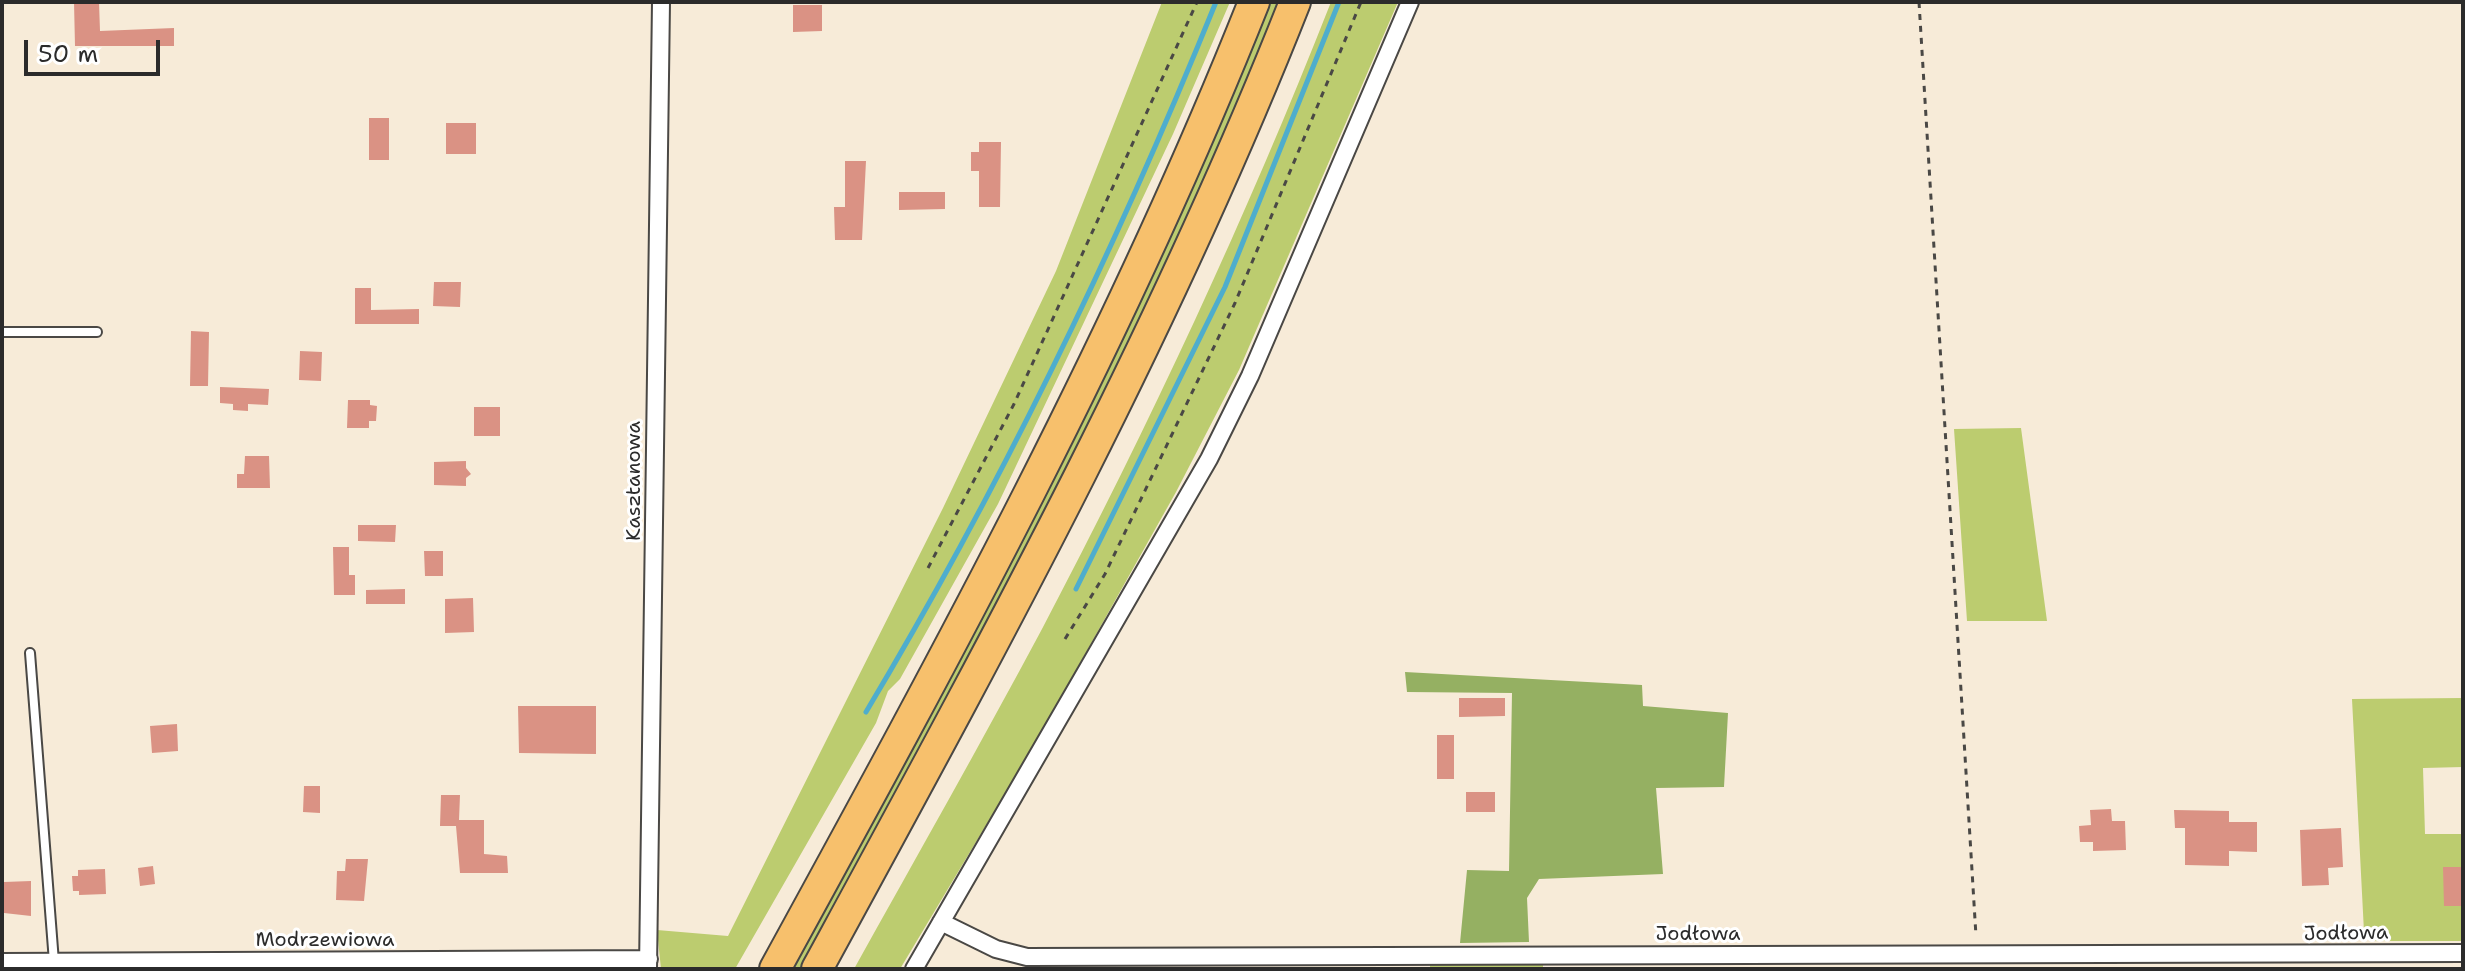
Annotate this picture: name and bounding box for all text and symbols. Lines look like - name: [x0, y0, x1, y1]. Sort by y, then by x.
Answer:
- scale bar: [28, 24, 164, 74]
- text: 50 m: [38, 38, 98, 70]
- street label: Kasztanowa: [623, 421, 647, 541]
- street label: Jodłowa: [2303, 921, 2389, 947]
- street label: Jodłowa: [1656, 923, 1740, 947]
- street label: Modrzewiowa: [256, 929, 394, 953]

